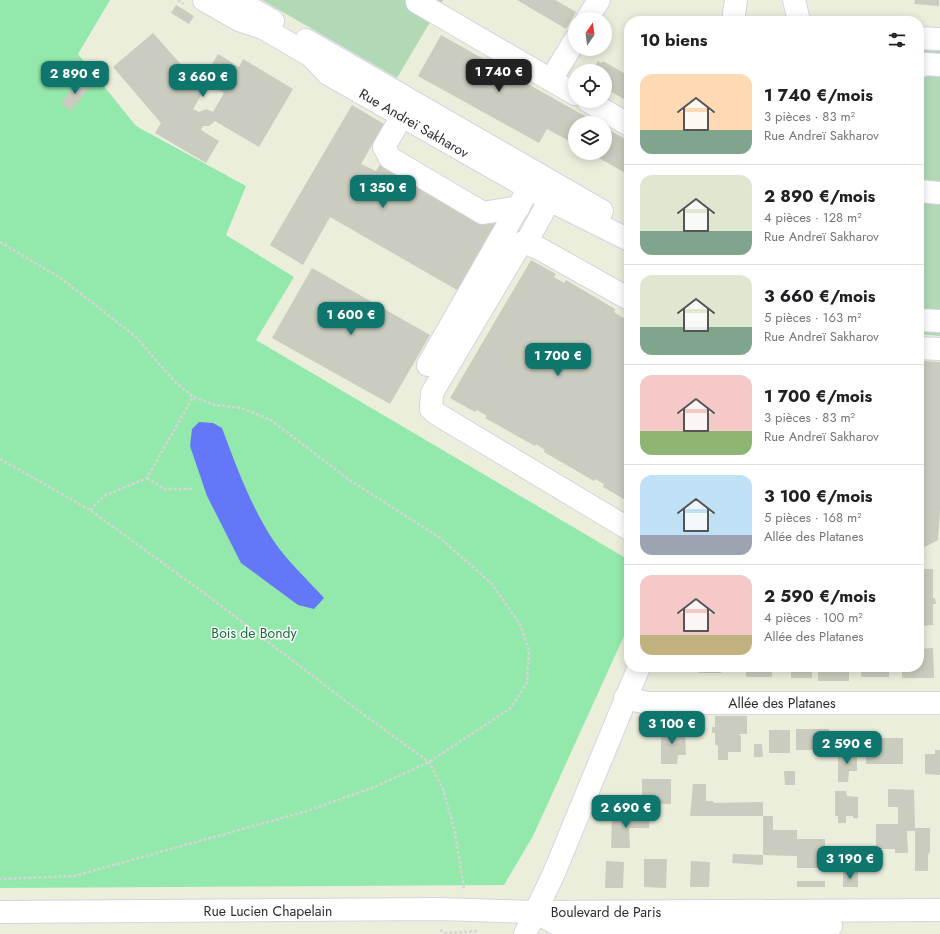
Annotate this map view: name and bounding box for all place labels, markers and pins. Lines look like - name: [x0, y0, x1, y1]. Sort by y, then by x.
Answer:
- pin: 1 740 €: [462, 59, 536, 93]
- pin: 2 890 €: [38, 61, 112, 95]
- pin: 3 660 €: [166, 64, 240, 98]
- pin: 1 350 €: [346, 175, 420, 209]
- pin: 1 600 €: [314, 302, 388, 336]
- pin: 1 700 €: [521, 343, 595, 377]
- pin: 3 100 €: [635, 711, 709, 745]
- pin: 2 590 €: [810, 731, 884, 765]
- pin: 2 690 €: [589, 795, 663, 829]
- pin: 3 190 €: [813, 846, 887, 880]

